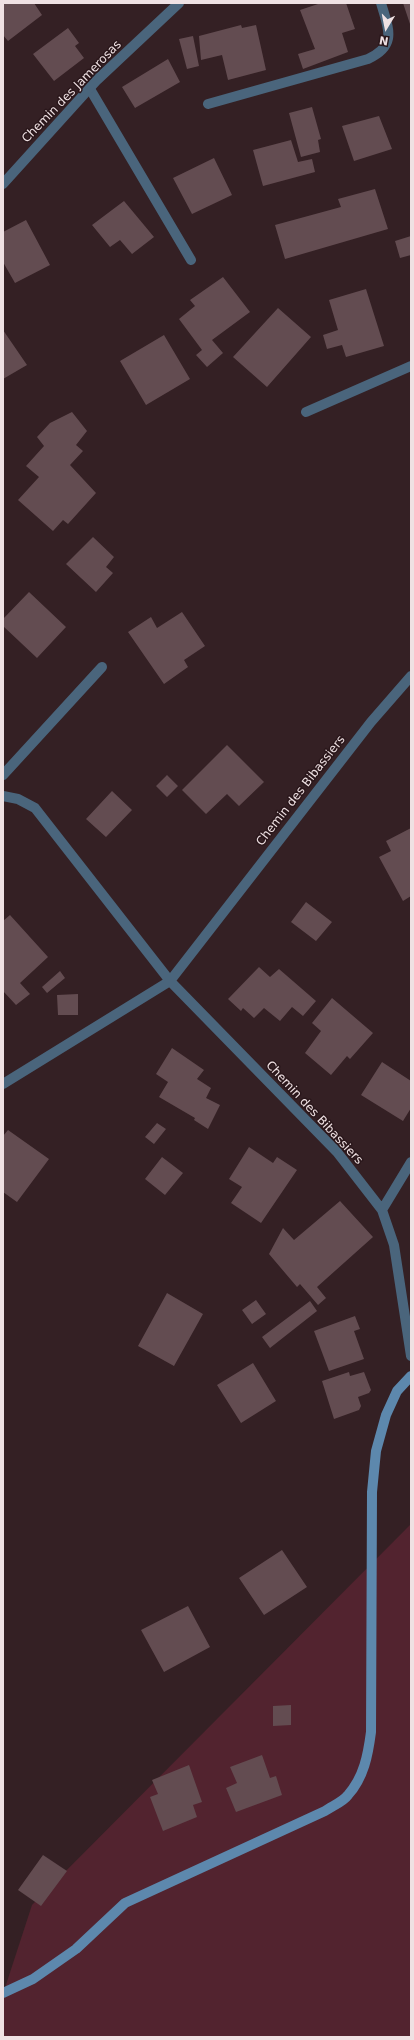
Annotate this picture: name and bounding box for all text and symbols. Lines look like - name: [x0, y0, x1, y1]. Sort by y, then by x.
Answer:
- north arrow: [366, 8, 406, 48]
- text: N: [378, 33, 389, 48]
- street label: Chemin des Jamerosas: [19, 38, 125, 146]
- street label: Chemin des Bibassiers: [254, 733, 348, 849]
- street label: Chemin des Bibassiers: [262, 1058, 366, 1168]

